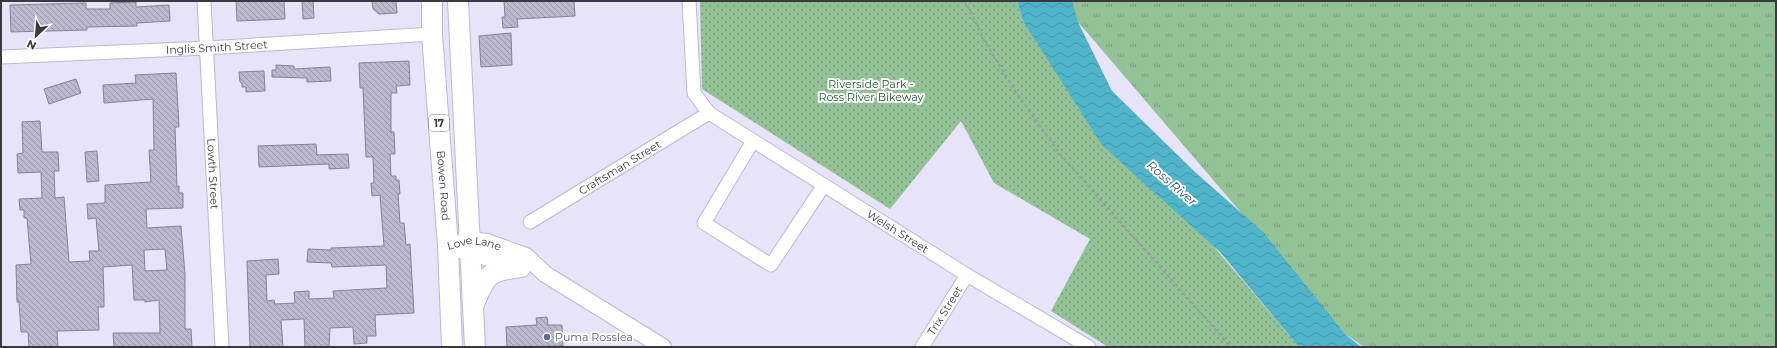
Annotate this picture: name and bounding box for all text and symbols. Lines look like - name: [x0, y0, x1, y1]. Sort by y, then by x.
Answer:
- north arrow: [16, 16, 56, 56]
- text: N: [25, 37, 39, 53]
- street label: Inglis Smith Street: [166, 37, 269, 57]
- park label: Riverside Park - Ross River Bikeway: [819, 77, 924, 104]
- road number: 17: [429, 115, 449, 131]
- street label: Craftsman Street: [576, 137, 664, 198]
- street label: Lowth Street: [204, 138, 222, 210]
- street label: Bowen Road: [434, 150, 453, 221]
- water label: Ross River: [1144, 157, 1200, 209]
- street label: Welsh Street: [864, 207, 932, 256]
- street label: Love Lane: [445, 233, 504, 254]
- street label: Trix Street: [924, 283, 966, 338]
- place label: Puma Rosslea: [555, 330, 633, 344]
- marker: Puma Rosslea: [542, 332, 552, 342]

